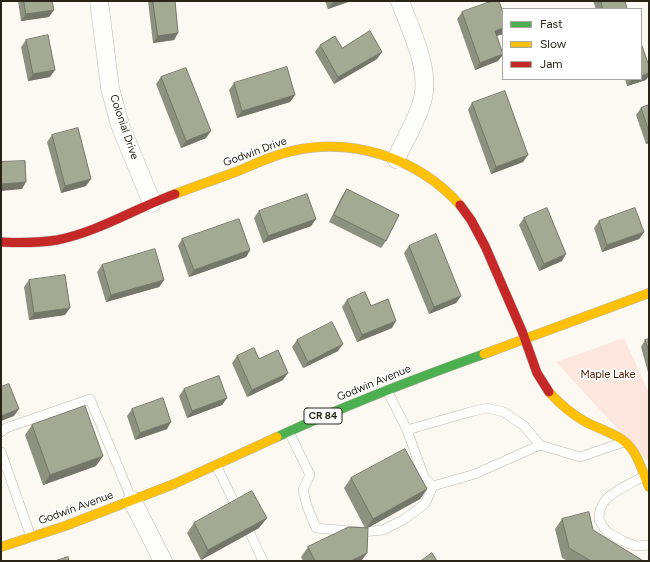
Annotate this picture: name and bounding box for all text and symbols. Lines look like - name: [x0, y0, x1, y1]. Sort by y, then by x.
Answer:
- legend: [502, 8, 642, 80]
- text: Fast: [540, 17, 563, 31]
- text: Slow: [540, 37, 566, 51]
- text: Jam: [540, 57, 563, 71]
- street label: Colonial Drive: [107, 93, 141, 161]
- street label: Godwin Drive: [221, 134, 289, 170]
- street label: Godwin Avenue: [335, 362, 413, 404]
- park label: Maple Lake: [580, 368, 636, 382]
- road number: CR 84: [304, 408, 342, 424]
- street label: Godwin Avenue: [37, 488, 115, 528]

